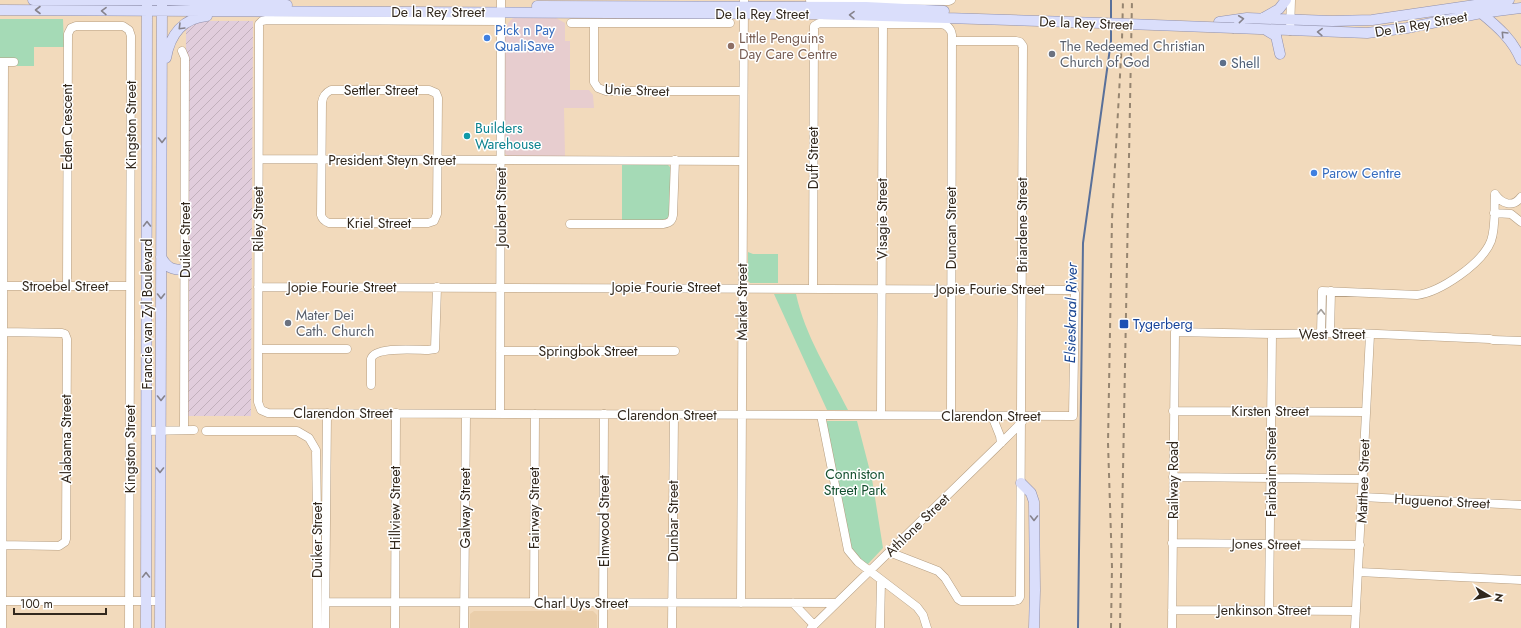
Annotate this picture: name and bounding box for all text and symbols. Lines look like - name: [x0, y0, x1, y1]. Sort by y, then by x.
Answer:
- street label: De la Rey Street: [391, 2, 485, 22]
- street label: De la Rey Street: [715, 4, 809, 24]
- one-way arrow: [35, 6, 41, 14]
- street label: De la Rey Street: [1373, 6, 1469, 42]
- one-way arrow: [101, 7, 107, 15]
- one-way arrow: [849, 11, 855, 19]
- street label: De la Rey Street: [1039, 11, 1134, 35]
- one-way arrow: [1238, 15, 1244, 24]
- place label: Pick n Pay QualiSave: [495, 20, 556, 56]
- one-way arrow: [178, 22, 186, 30]
- place label: Little Penguins Day Care Centre: [739, 28, 837, 64]
- one-way arrow: [1317, 28, 1323, 36]
- one-way arrow: [1501, 31, 1509, 39]
- marker: Pick n Pay QualiSave: [482, 33, 492, 43]
- place label: The Redeemed Christian Church of God: [1060, 36, 1205, 72]
- marker: Little Penguins Day Care Centre: [726, 41, 736, 51]
- marker: The Redeemed Christian Church of God: [1047, 49, 1057, 59]
- place label: Shell: [1231, 53, 1260, 73]
- marker: Shell: [1218, 58, 1228, 68]
- street label: Unie Street: [604, 79, 670, 101]
- street label: Kingston Street: [121, 80, 141, 169]
- street label: Settler Street: [344, 80, 419, 100]
- street label: Eden Crescent: [57, 83, 77, 170]
- place label: Builders Warehouse: [475, 118, 541, 154]
- street label: Duff Street: [803, 126, 823, 189]
- marker: Builders Warehouse: [462, 131, 472, 141]
- one-way arrow: [158, 137, 166, 143]
- street label: President Steyn Street: [328, 150, 456, 170]
- place label: Parow Centre: [1322, 163, 1401, 183]
- street label: Joubert Street: [491, 167, 511, 249]
- marker: Parow Centre: [1309, 168, 1319, 178]
- street label: Briardene Street: [1012, 177, 1032, 273]
- street label: Visagie Street: [872, 178, 892, 260]
- street label: Riley Street: [248, 186, 268, 252]
- street label: Duncan Street: [941, 186, 961, 269]
- street label: Duiker Street: [175, 201, 195, 278]
- street label: Kriel Street: [347, 213, 412, 233]
- one-way arrow: [143, 221, 151, 227]
- street label: Francie van Zyl Boulevard: [137, 238, 157, 390]
- water label: Elsieskraal River: [1059, 261, 1083, 364]
- street label: Market Street: [732, 263, 752, 341]
- street label: Stroebel Street: [22, 276, 109, 296]
- street label: Jopie Fourie Street: [286, 277, 397, 297]
- street label: Jopie Fourie Street: [610, 277, 721, 297]
- street label: Jopie Fourie Street: [934, 279, 1045, 299]
- one-way arrow: [157, 293, 165, 299]
- place label: Mater Dei Cath. Church: [296, 305, 374, 341]
- one-way arrow: [1317, 309, 1326, 315]
- place label: Tygerberg: [1133, 314, 1193, 334]
- marker: Mater Dei Cath. Church: [283, 318, 293, 328]
- marker: Tygerberg: [1118, 318, 1130, 330]
- street label: West Street: [1299, 324, 1366, 344]
- street label: Springbok Street: [539, 341, 638, 361]
- street label: Alabama Street: [56, 394, 76, 484]
- one-way arrow: [157, 395, 165, 401]
- street label: Kirsten Street: [1231, 401, 1309, 421]
- street label: Clarendon Street: [293, 403, 393, 423]
- street label: Kingston Street: [120, 404, 140, 493]
- street label: Clarendon Street: [617, 405, 717, 425]
- street label: Clarendon Street: [941, 406, 1041, 426]
- street label: Fairbairn Street: [1261, 426, 1281, 517]
- street label: Matthee Street: [1352, 438, 1374, 523]
- street label: Railway Road: [1163, 441, 1183, 519]
- park label: Conniston Street Park: [824, 464, 887, 500]
- street label: Hillview Street: [385, 465, 405, 550]
- street label: Fairway Street: [524, 466, 544, 549]
- one-way arrow: [156, 467, 164, 473]
- street label: Galway Street: [455, 467, 475, 548]
- street label: Elmwood Street: [594, 474, 614, 567]
- street label: Dunbar Street: [663, 480, 683, 562]
- street label: Athlone Street: [880, 489, 954, 561]
- street label: Huguenot Street: [1394, 489, 1491, 514]
- street label: Duiker Street: [307, 501, 327, 578]
- one-way arrow: [1029, 515, 1038, 521]
- street label: Jones Street: [1229, 533, 1301, 555]
- one-way arrow: [142, 572, 150, 578]
- north arrow: [1469, 576, 1509, 616]
- scale bar: [14, 590, 106, 616]
- text: N: [1490, 592, 1507, 603]
- street label: Charl Uys Street: [534, 593, 629, 613]
- text: 100 m: [20, 595, 53, 613]
- street label: Jenkinson Street: [1215, 600, 1311, 620]

